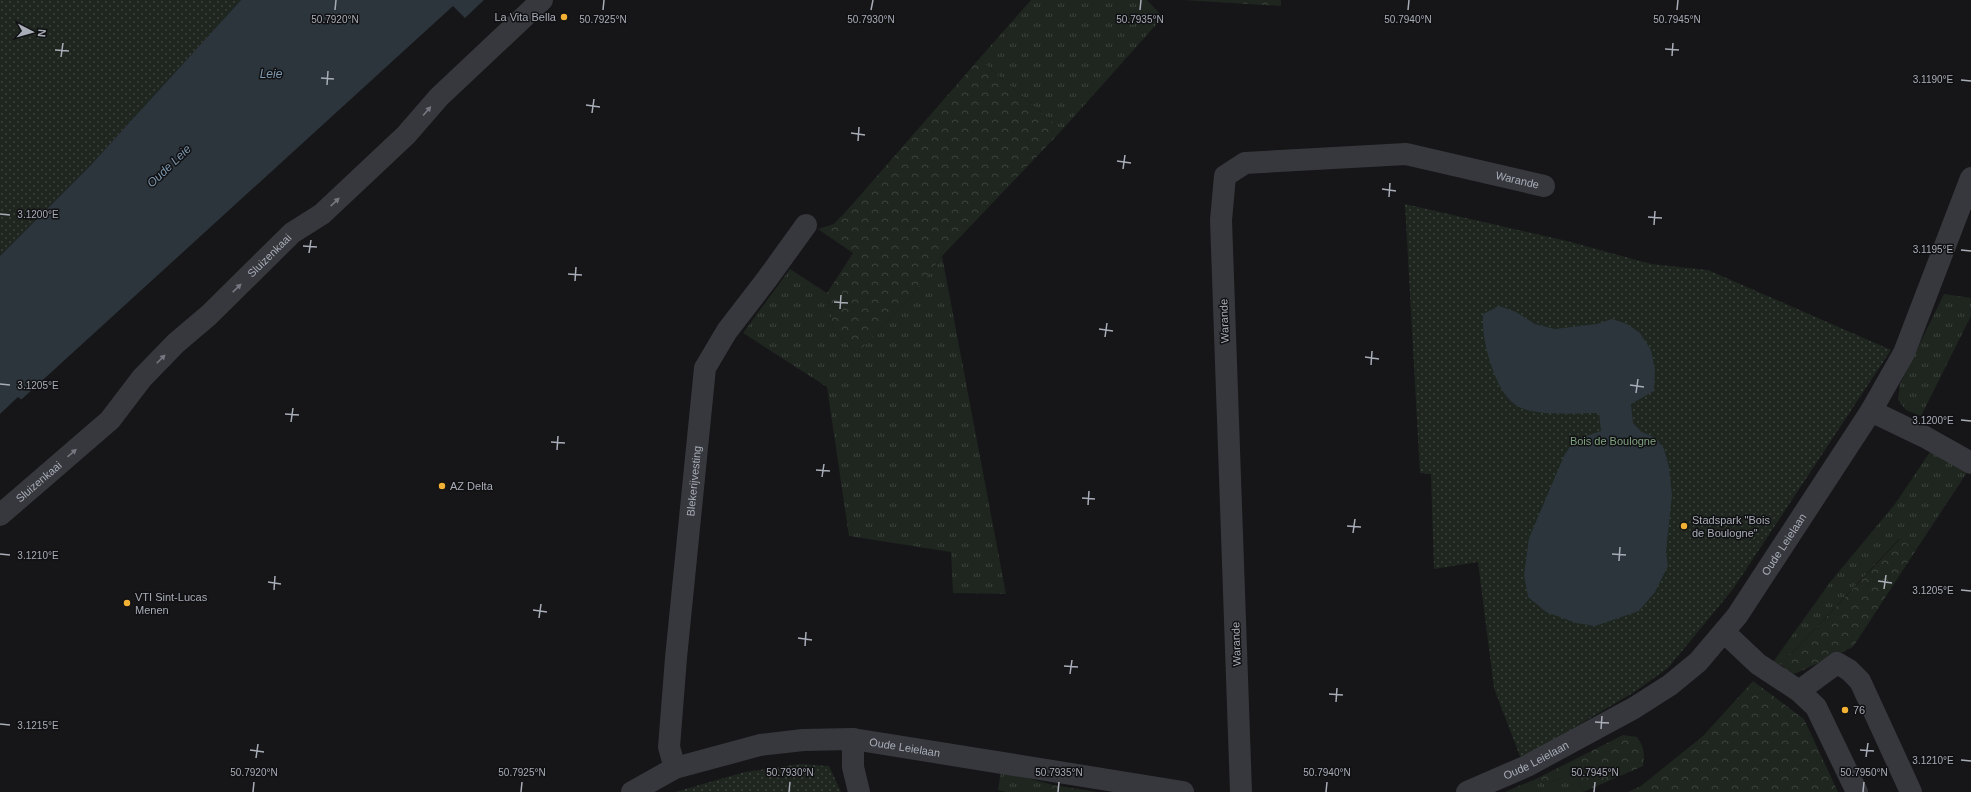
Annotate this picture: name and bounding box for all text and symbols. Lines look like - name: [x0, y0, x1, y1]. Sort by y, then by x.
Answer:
- place label: La Vita Bella: [494, 11, 557, 23]
- north arrow: [12, 12, 52, 52]
- marker: La Vita Bella: [559, 12, 569, 22]
- text: 50.7920°N: [311, 14, 359, 25]
- text: 50.7925°N: [579, 14, 627, 25]
- text: 50.7930°N: [847, 14, 895, 25]
- text: 50.7935°N: [1116, 14, 1164, 25]
- text: 50.7940°N: [1384, 14, 1432, 25]
- text: 50.7945°N: [1653, 14, 1701, 25]
- text: N: [36, 28, 48, 38]
- water label: Leie: [260, 67, 283, 81]
- text: 3.1190°E: [1913, 74, 1954, 85]
- one-way arrow: [422, 106, 431, 116]
- water label: Oude Leie: [144, 142, 194, 190]
- street label: Warande: [1494, 169, 1540, 191]
- one-way arrow: [330, 198, 340, 207]
- text: 3.1200°E: [17, 209, 59, 220]
- street label: Sluizenkaai: [245, 231, 294, 279]
- text: 3.1195°E: [1913, 244, 1954, 255]
- one-way arrow: [232, 283, 242, 292]
- street label: Warande: [1217, 299, 1231, 343]
- one-way arrow: [156, 354, 166, 364]
- text: 3.1205°E: [17, 380, 59, 391]
- text: 3.1200°E: [1912, 415, 1954, 426]
- park label: Bois de Boulogne: [1570, 435, 1656, 447]
- street label: Blekerijvesting: [684, 445, 703, 517]
- one-way arrow: [67, 448, 77, 457]
- street label: Sluizenkaai: [13, 459, 64, 505]
- place label: AZ Delta: [450, 480, 494, 492]
- marker: AZ Delta: [437, 481, 447, 491]
- street label: Oude Leielaan: [1759, 511, 1808, 578]
- place label: Stadspark "Bois de Boulogne": [1692, 514, 1770, 539]
- marker: Stadspark "Bois de Boulogne": [1679, 521, 1689, 531]
- text: 3.1210°E: [17, 550, 59, 561]
- text: 3.1205°E: [1912, 585, 1954, 596]
- place label: VTI Sint-Lucas Menen: [135, 591, 208, 616]
- marker: VTI Sint-Lucas Menen: [122, 598, 132, 608]
- street label: Warande: [1229, 622, 1243, 666]
- place label: 76: [1853, 704, 1865, 716]
- marker: 76: [1840, 705, 1850, 715]
- text: 3.1215°E: [17, 720, 59, 731]
- street label: Oude Leielaan: [868, 736, 941, 759]
- street label: Oude Leielaan: [1501, 739, 1571, 782]
- text: 3.1210°E: [1912, 755, 1954, 766]
- text: 50.7920°N: [230, 767, 278, 778]
- text: 50.7925°N: [498, 767, 546, 778]
- text: 50.7930°N: [766, 767, 814, 778]
- text: 50.7935°N: [1035, 767, 1083, 778]
- text: 50.7940°N: [1303, 767, 1351, 778]
- text: 50.7945°N: [1571, 767, 1619, 778]
- text: 50.7950°N: [1840, 767, 1888, 778]

